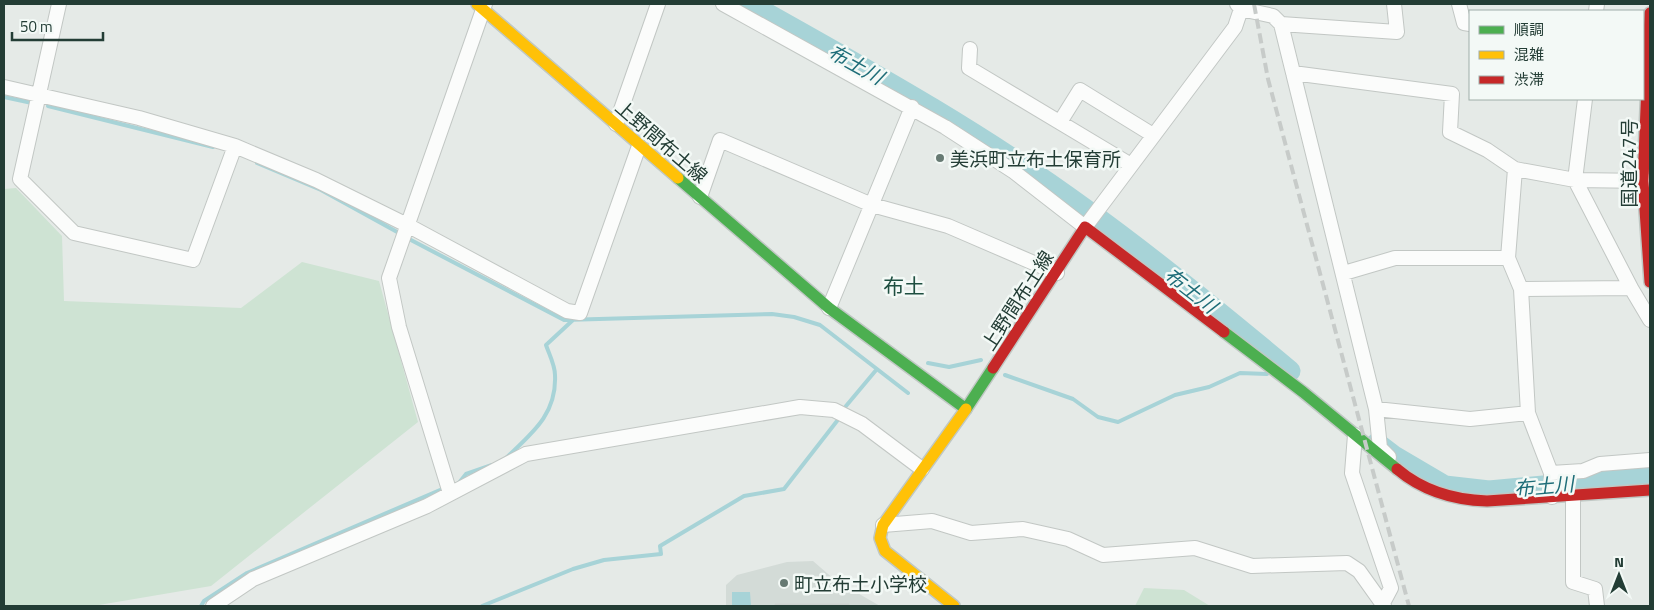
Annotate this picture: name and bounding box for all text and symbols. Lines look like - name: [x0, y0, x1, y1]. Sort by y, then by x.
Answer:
- scale bar: [12, 10, 104, 42]
- legend: [1469, 10, 1644, 100]
- text: 50 m: [20, 15, 53, 38]
- text: 順調: [1514, 18, 1544, 41]
- water label: 布土川: [822, 36, 892, 93]
- text: 混雑: [1514, 43, 1544, 66]
- text: 渋滞: [1514, 68, 1544, 91]
- street label: 上野間布土線: [609, 93, 715, 189]
- street label: 国道247号: [1614, 119, 1643, 207]
- place label: 美浜町立布土保育所: [950, 144, 1121, 173]
- marker: 美浜町立布土保育所: [934, 152, 946, 164]
- street label: 上野間布土線: [974, 244, 1060, 356]
- water label: 布土川: [1158, 259, 1226, 322]
- district label: 布土: [883, 270, 925, 302]
- water label: 布土川: [1513, 468, 1577, 504]
- north arrow: [1594, 550, 1644, 600]
- text: N: [1614, 551, 1624, 572]
- place label: 町立布土小学校: [794, 569, 927, 598]
- marker: 町立布土小学校: [778, 577, 790, 589]

